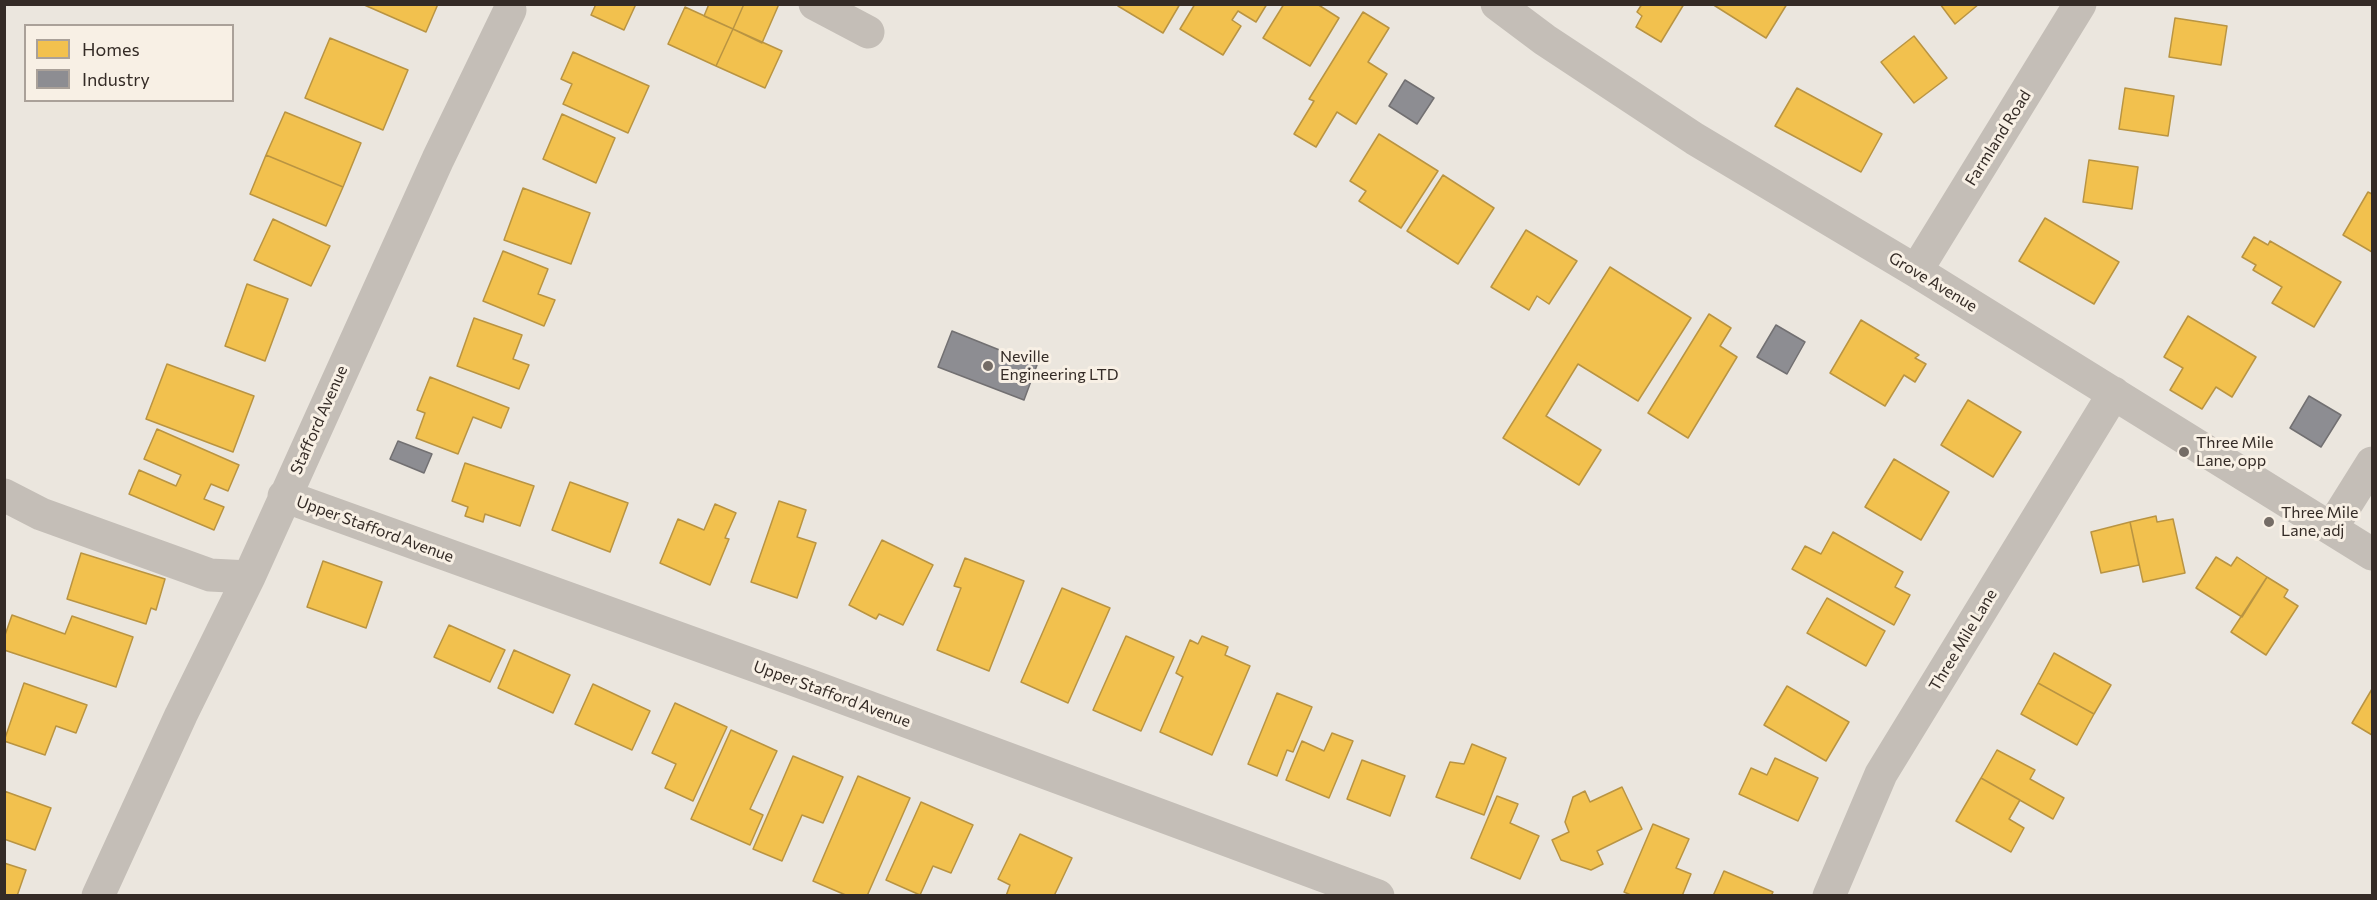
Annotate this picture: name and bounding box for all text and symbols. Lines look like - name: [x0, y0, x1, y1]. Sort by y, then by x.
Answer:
- legend: [24, 24, 234, 102]
- text: Homes: [82, 38, 140, 60]
- text: Industry: [82, 68, 150, 90]
- street label: Farmland Road: [1961, 87, 2035, 189]
- street label: Grove Avenue: [1885, 248, 1981, 316]
- place label: Neville Engineering LTD: [1000, 347, 1119, 385]
- marker: Neville Engineering LTD: [981, 359, 995, 373]
- street label: Stafford Avenue: [286, 362, 352, 478]
- place label: Three Mile Lane, opp: [2196, 433, 2273, 471]
- marker: Three Mile Lane, opp: [2177, 445, 2191, 459]
- street label: Upper Stafford Avenue: [294, 492, 456, 566]
- place label: Three Mile Lane, adj: [2281, 503, 2358, 541]
- marker: Three Mile Lane, adj: [2262, 515, 2276, 529]
- street label: Three Mile Lane: [1925, 586, 2001, 694]
- street label: Upper Stafford Avenue: [751, 657, 913, 731]

